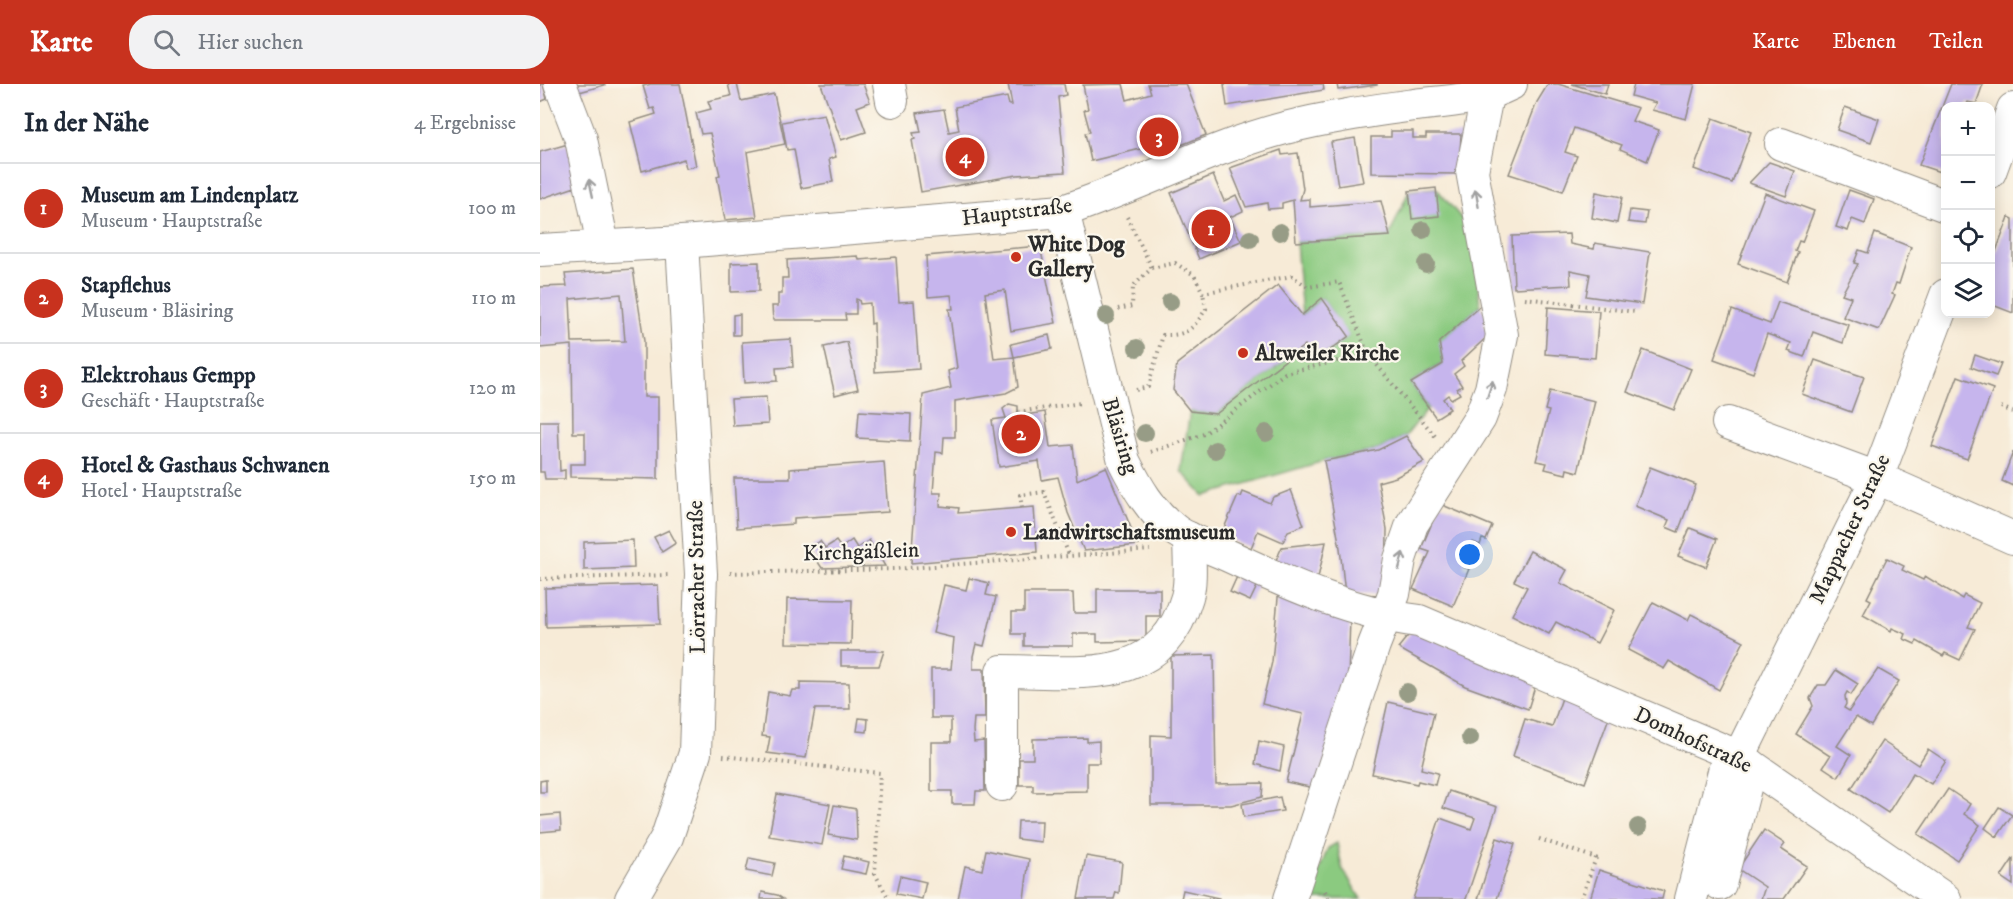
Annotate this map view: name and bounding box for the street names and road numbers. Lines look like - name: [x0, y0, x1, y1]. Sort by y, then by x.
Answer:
- street label: Hauptstraße: [960, 192, 1074, 232]
- street label: Bläsiring: [1096, 394, 1145, 478]
- street label: Mappacher Straße: [1803, 450, 1897, 608]
- street label: Lörracher Straße: [682, 500, 712, 654]
- street label: Kirchgäßlein: [802, 536, 920, 568]
- street label: Domhofstraße: [1630, 701, 1756, 779]

